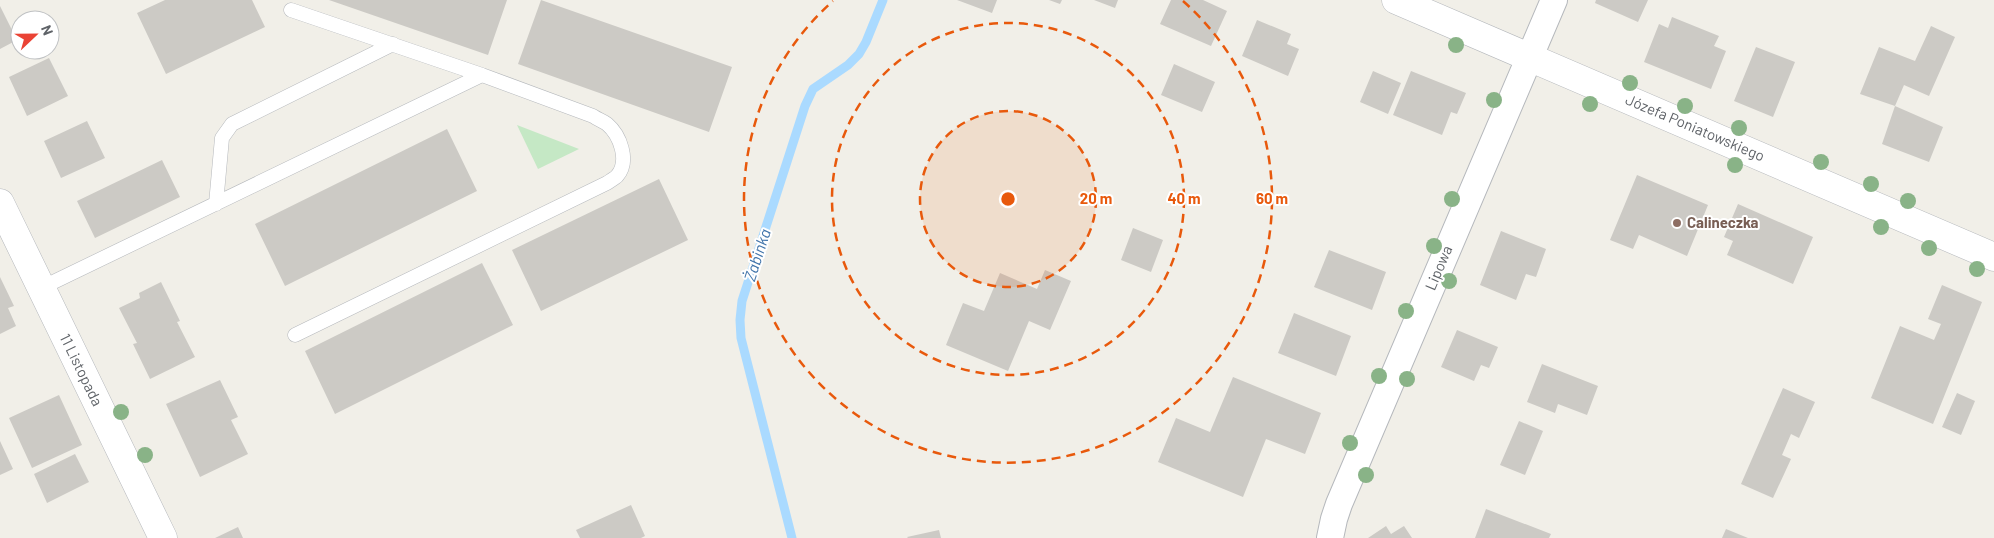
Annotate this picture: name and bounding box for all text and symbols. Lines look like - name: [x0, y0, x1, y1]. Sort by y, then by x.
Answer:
- north arrow: [10, 10, 60, 60]
- text: N: [38, 22, 57, 37]
- street label: Józefa Poniatowskiego: [1623, 90, 1768, 165]
- text: 20 m: [1080, 189, 1112, 207]
- text: 40 m: [1167, 189, 1201, 207]
- text: 60 m: [1256, 189, 1288, 207]
- centre of rings: [999, 190, 1017, 208]
- place label: Calineczka: [1687, 213, 1759, 231]
- marker: Calineczka: [1671, 217, 1683, 229]
- water label: Żabinka: [739, 226, 774, 283]
- street label: Lipowa: [1421, 243, 1455, 293]
- street label: 11 Listopada: [57, 330, 107, 409]

